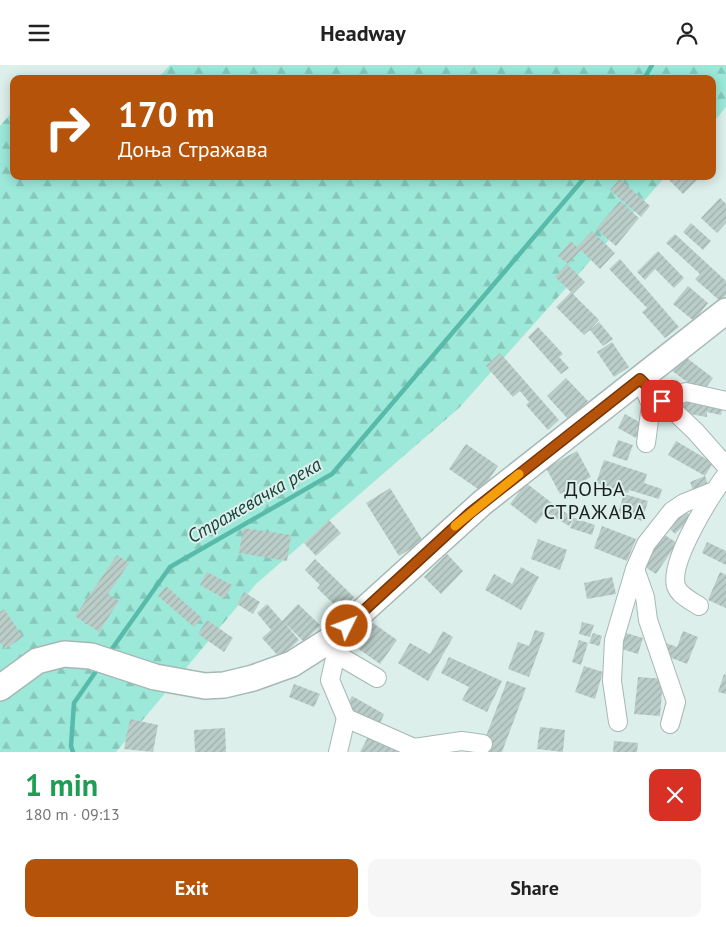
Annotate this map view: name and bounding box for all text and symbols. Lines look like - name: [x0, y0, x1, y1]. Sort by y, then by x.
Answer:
- icon: menu: [25, 19, 53, 47]
- text: Headway: [320, 19, 406, 47]
- icon: person: [673, 19, 701, 47]
- text: 170 m: [118, 91, 215, 137]
- icon: right: [35, 95, 100, 160]
- text: Доња Стражава: [118, 135, 268, 163]
- pin: [641, 380, 683, 422]
- icon: arrive: [648, 387, 676, 415]
- water label: Стражевачка река: [183, 452, 326, 548]
- district label: ДОЊА СТРАЖАВА: [543, 476, 647, 525]
- position arrow: [320, 599, 372, 651]
- text: 1 min: [25, 765, 98, 804]
- button: close: [649, 769, 701, 821]
- text: 180 m · 09:13: [25, 804, 120, 824]
- button: Exit: [25, 859, 358, 917]
- button: Share: [368, 859, 701, 917]

